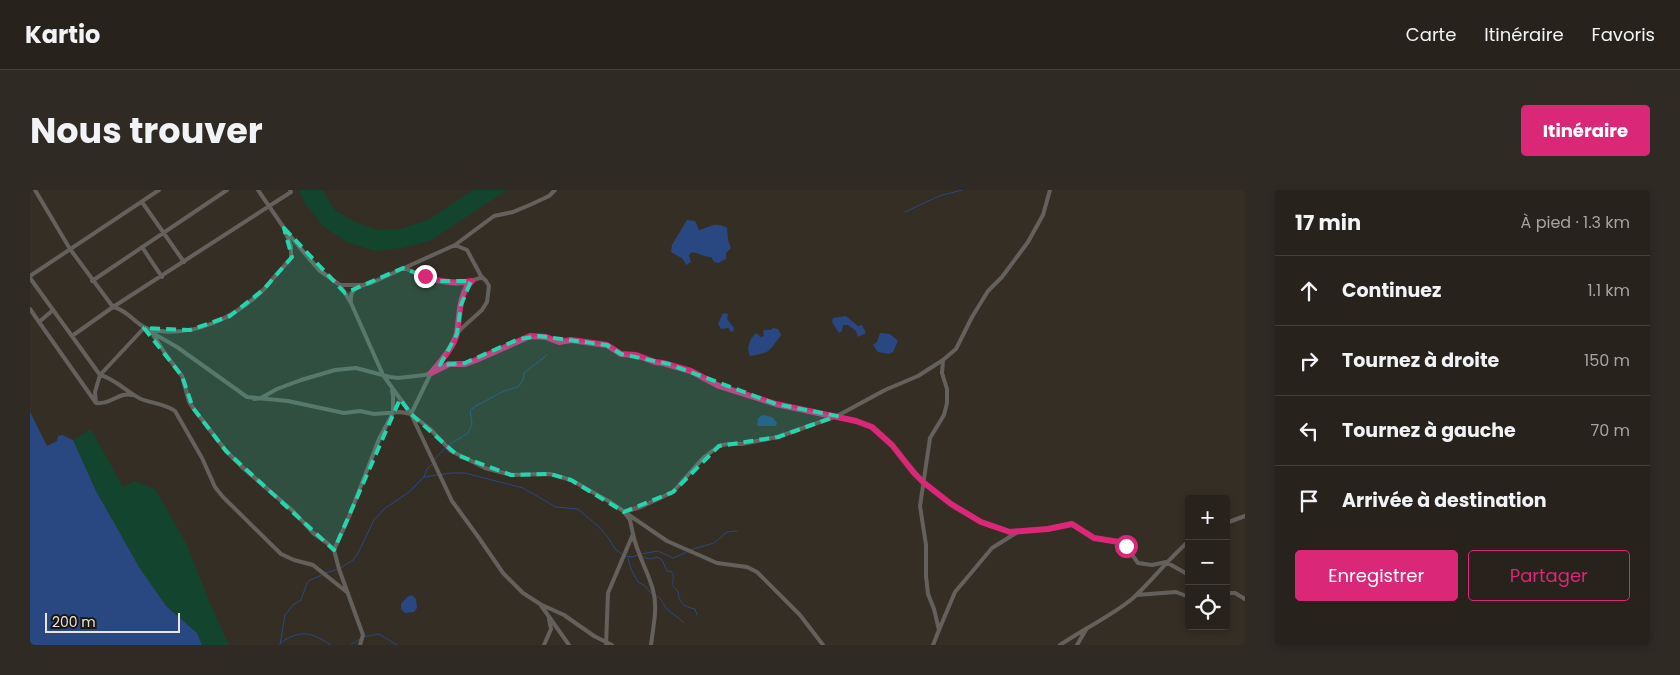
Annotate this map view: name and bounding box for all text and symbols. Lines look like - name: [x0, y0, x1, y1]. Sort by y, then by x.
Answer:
- text: Kartio: [25, 18, 100, 51]
- text: Carte: [1406, 22, 1456, 47]
- text: Itinéraire: [1484, 22, 1564, 47]
- text: Favoris: [1592, 22, 1655, 47]
- button: Itinéraire: [1521, 105, 1650, 156]
- text: Nous trouver: [30, 106, 263, 155]
- text: 17 min: [1295, 208, 1361, 237]
- text: À pied · 1.3 km: [1521, 211, 1630, 234]
- route end: [414, 265, 437, 288]
- icon: ahead: [1295, 277, 1323, 305]
- text: Continuez: [1342, 277, 1441, 304]
- text: 1.1 km: [1587, 279, 1630, 302]
- icon: right: [1295, 347, 1323, 375]
- text: Tournez à droite: [1342, 347, 1499, 374]
- text: 150 m: [1584, 349, 1630, 372]
- icon: left: [1295, 417, 1323, 445]
- text: Tournez à gauche: [1342, 417, 1516, 444]
- text: 70 m: [1590, 419, 1630, 442]
- icon: arrive: [1295, 487, 1323, 515]
- text: Arrivée à destination: [1342, 487, 1547, 514]
- map controls: [1185, 495, 1230, 630]
- button: +: [1185, 495, 1230, 540]
- route start: [1115, 535, 1138, 558]
- button: −: [1185, 540, 1230, 585]
- button: Enregistrer: [1295, 550, 1458, 601]
- button: Partager: [1468, 550, 1630, 601]
- button: locate: [1185, 585, 1230, 630]
- scale bar: [45, 610, 180, 633]
- text: 200 m: [52, 612, 96, 632]

